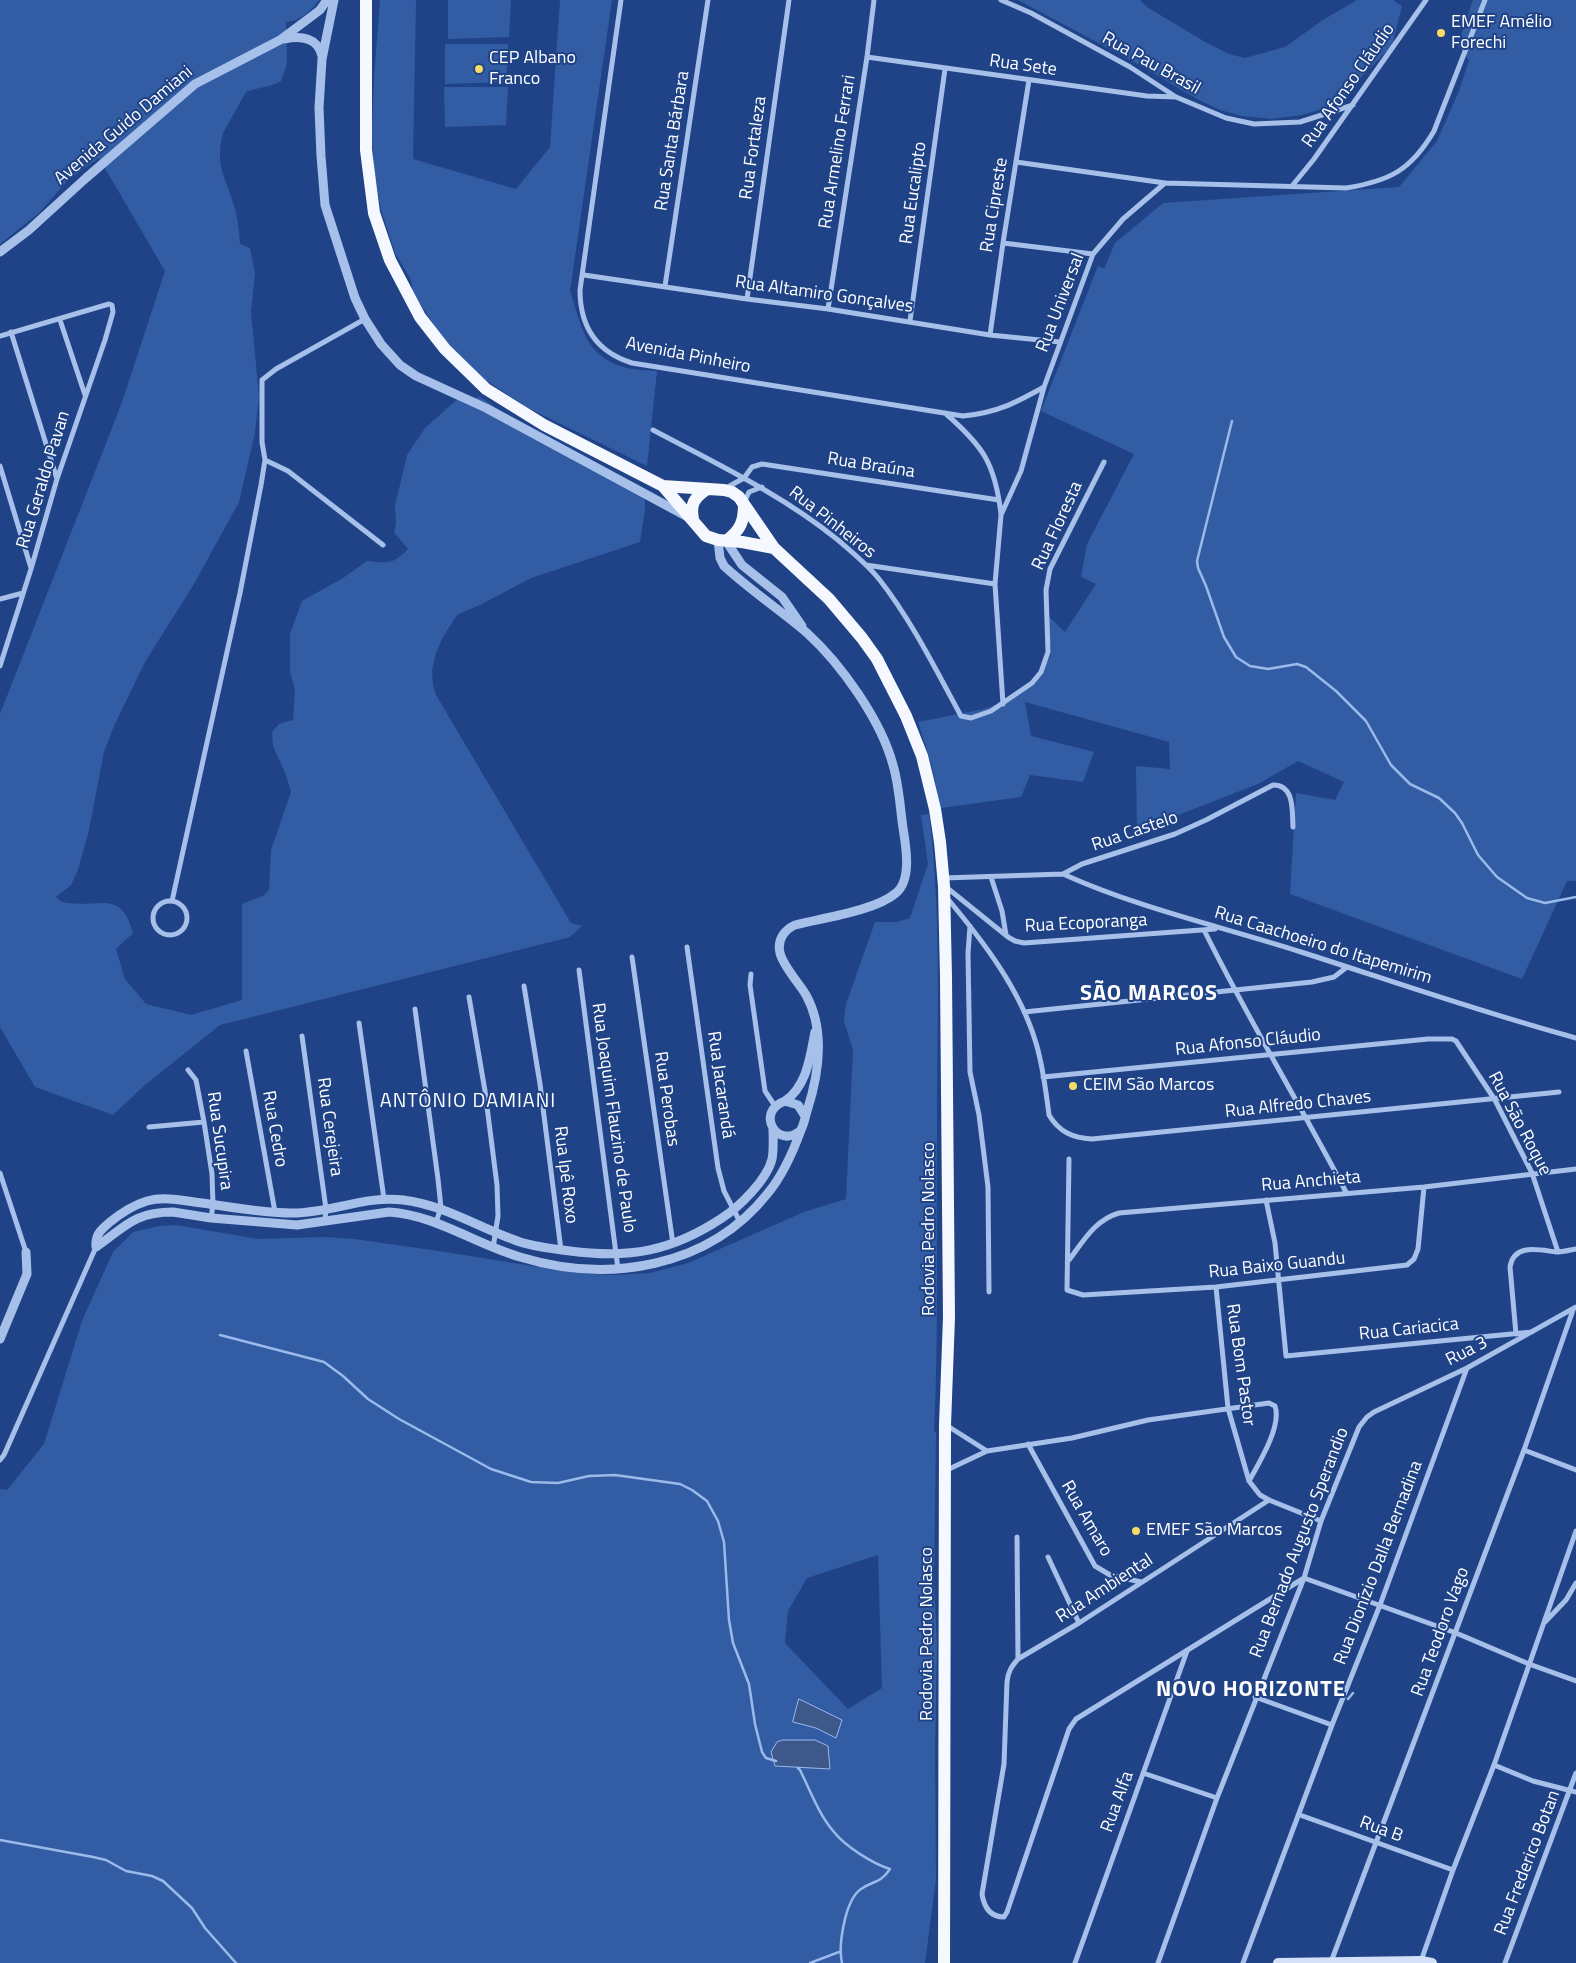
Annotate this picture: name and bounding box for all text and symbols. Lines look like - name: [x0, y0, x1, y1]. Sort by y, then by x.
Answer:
- place label: EMEF Amélio Forechi: [1451, 12, 1552, 54]
- street label: Rua Afonso Cláudio: [1298, 20, 1400, 152]
- marker: EMEF Amélio Forechi: [1435, 27, 1447, 39]
- street label: Rua Pau Brasil: [1098, 28, 1204, 100]
- place label: CEP Albano Franco: [489, 48, 576, 90]
- street label: Rua Sete: [988, 51, 1058, 81]
- street label: Avenida Guido Damiani: [50, 62, 198, 190]
- marker: CEP Albano Franco: [473, 63, 485, 75]
- street label: Rua Santa Bárbara: [651, 70, 695, 212]
- street label: Rua Armelino Ferrari: [815, 73, 861, 231]
- street label: Rua Fortaleza: [736, 95, 772, 201]
- street label: Rua Eucalipto: [896, 140, 932, 246]
- street label: Rua Cipreste: [977, 156, 1013, 254]
- street label: Rua Universal: [1032, 251, 1090, 355]
- street label: Rua Altamiro Gonçalves: [734, 272, 914, 318]
- street label: Avenida Pinheiro: [624, 333, 752, 379]
- street label: Rua Geraldo Pavan: [13, 409, 75, 551]
- street label: Rua Braúna: [826, 448, 916, 484]
- street label: Rua Floresta: [1028, 478, 1088, 574]
- street label: Rua Pinheiros: [784, 482, 880, 564]
- street label: Rua Castelo: [1089, 807, 1181, 857]
- street label: Rua Caachoeiro do Itapemirim: [1212, 903, 1434, 989]
- street label: Rua Ecoporanga: [1024, 910, 1148, 938]
- district label: SÃO MARCOS: [1079, 982, 1219, 1008]
- street label: Rua Joaquim Flauzino de Paulo: [586, 1002, 640, 1234]
- street label: Rua Afonso Cláudio: [1174, 1025, 1322, 1061]
- street label: Rua Jacarandá: [702, 1030, 738, 1140]
- street label: Rua Perobas: [649, 1050, 683, 1148]
- street label: Rua São Roque: [1483, 1068, 1555, 1180]
- place label: CEIM São Marcos: [1083, 1075, 1214, 1097]
- street label: Rua Cerejeira: [311, 1076, 347, 1178]
- marker: CEIM São Marcos: [1067, 1080, 1079, 1092]
- street label: Rua Alfredo Chaves: [1224, 1087, 1372, 1123]
- street label: Rua Cedro: [257, 1089, 291, 1169]
- street label: Rua Sucupira: [201, 1090, 237, 1192]
- district label: ANTÔNIO DAMIANI: [378, 1090, 558, 1114]
- street label: Rua Ipê Roxo: [548, 1125, 582, 1225]
- street label: Rodovia Pedro Nolasco: [919, 1142, 941, 1316]
- street label: Rua Anchieta: [1260, 1167, 1362, 1197]
- street label: Rua Baixo Guandu: [1208, 1248, 1346, 1284]
- street label: Rua Bom Pastor: [1221, 1303, 1259, 1427]
- street label: Rua Cariacica: [1358, 1314, 1460, 1346]
- street label: Rua 3: [1443, 1332, 1491, 1372]
- street label: Rua Bernado Augusto Sperandio: [1246, 1425, 1354, 1661]
- street label: Rua Dionízio Dalla Bernadina: [1330, 1458, 1428, 1668]
- street label: Rua Amaro: [1056, 1477, 1116, 1561]
- place label: EMEF São Marcos: [1146, 1520, 1282, 1542]
- marker: EMEF São Marcos: [1130, 1525, 1142, 1537]
- street label: Rodovia Pedro Nolasco: [917, 1547, 939, 1721]
- street label: Rua Ambiental: [1053, 1550, 1157, 1628]
- street label: Rua Teodoro Vago: [1408, 1564, 1474, 1700]
- district label: NOVO HORIZONTE: [1154, 1678, 1348, 1704]
- street label: Rua Alfa: [1097, 1769, 1139, 1835]
- street label: Rua Frederico Botan: [1490, 1788, 1566, 1938]
- street label: Rua B: [1356, 1812, 1406, 1848]

